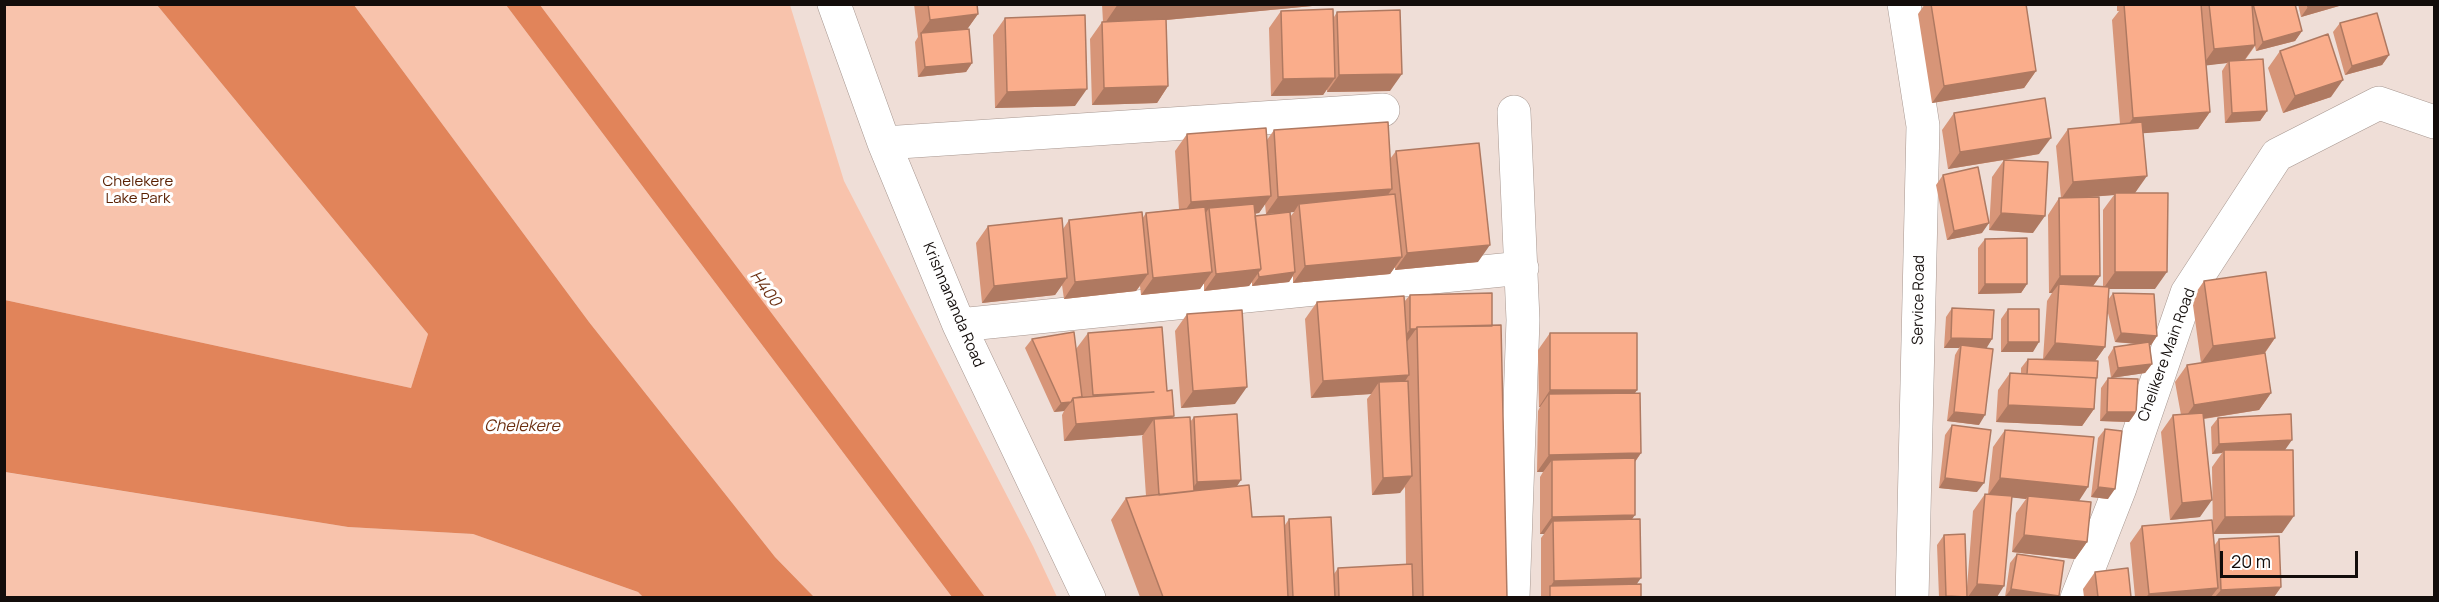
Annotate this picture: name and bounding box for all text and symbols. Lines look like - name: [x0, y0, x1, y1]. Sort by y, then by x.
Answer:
- park label: Chelekere Lake Park: [103, 173, 173, 208]
- street label: Krishnananda Road: [919, 240, 987, 370]
- street label: Service Road: [1909, 255, 1929, 345]
- water label: H400: [745, 267, 785, 311]
- street label: Chelikere Main Road: [2135, 286, 2199, 424]
- water label: Chelekere: [484, 417, 560, 437]
- scale bar: [2223, 539, 2361, 577]
- text: 20 m: [2231, 549, 2271, 573]

